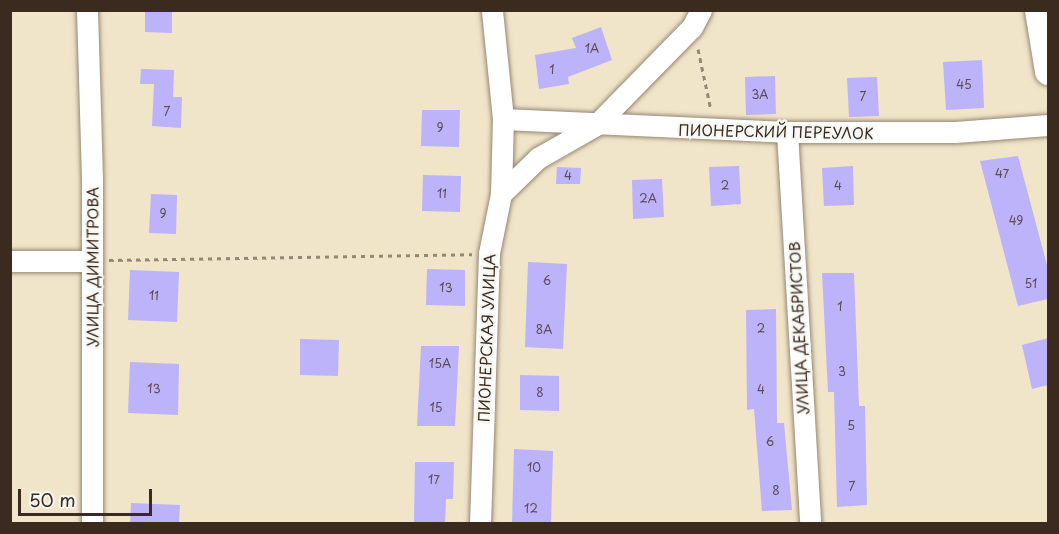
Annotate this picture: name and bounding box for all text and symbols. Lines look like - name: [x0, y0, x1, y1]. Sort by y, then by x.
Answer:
- house number: 1А: [585, 42, 599, 56]
- house number: 1: [549, 63, 555, 77]
- house number: 45: [956, 78, 972, 92]
- house number: 3А: [751, 88, 769, 102]
- house number: 7: [860, 90, 866, 104]
- house number: 7: [164, 105, 170, 119]
- street label: ПИОНЕРСКИЙ ПЕРЕУЛОК: [678, 120, 874, 142]
- house number: 9: [436, 121, 444, 135]
- house number: 47: [995, 167, 1009, 181]
- house number: 4: [564, 169, 572, 183]
- house number: 2: [721, 179, 729, 193]
- house number: 4: [834, 179, 842, 193]
- street label: УЛИЦА ДИМИТРОВА: [83, 187, 101, 347]
- house number: 11: [437, 187, 447, 201]
- house number: 2А: [639, 192, 657, 206]
- house number: 9: [159, 207, 167, 221]
- house number: 49: [1009, 214, 1023, 228]
- street label: УЛИЦА ДЕКАБРИСТОВ: [784, 241, 812, 415]
- street label: ПИОНЕРСКАЯ УЛИЦА: [474, 253, 498, 423]
- house number: 6: [543, 274, 551, 288]
- house number: 51: [1025, 277, 1037, 291]
- house number: 13: [439, 281, 453, 295]
- house number: 11: [149, 289, 159, 303]
- house number: 1: [837, 300, 843, 314]
- house number: 2: [757, 322, 765, 336]
- house number: 8А: [536, 323, 552, 337]
- house number: 15А: [429, 357, 451, 371]
- house number: 3: [838, 365, 846, 379]
- house number: 13: [147, 382, 161, 396]
- house number: 4: [757, 383, 765, 397]
- house number: 8: [536, 386, 544, 400]
- house number: 15: [429, 401, 443, 415]
- house number: 5: [847, 419, 855, 433]
- house number: 6: [766, 435, 774, 449]
- house number: 10: [527, 461, 541, 475]
- house number: 17: [428, 473, 440, 487]
- scale bar: [21, 477, 154, 515]
- house number: 7: [849, 480, 855, 494]
- house number: 8: [772, 484, 780, 498]
- text: 50 m: [29, 486, 76, 513]
- house number: 12: [524, 502, 538, 516]

